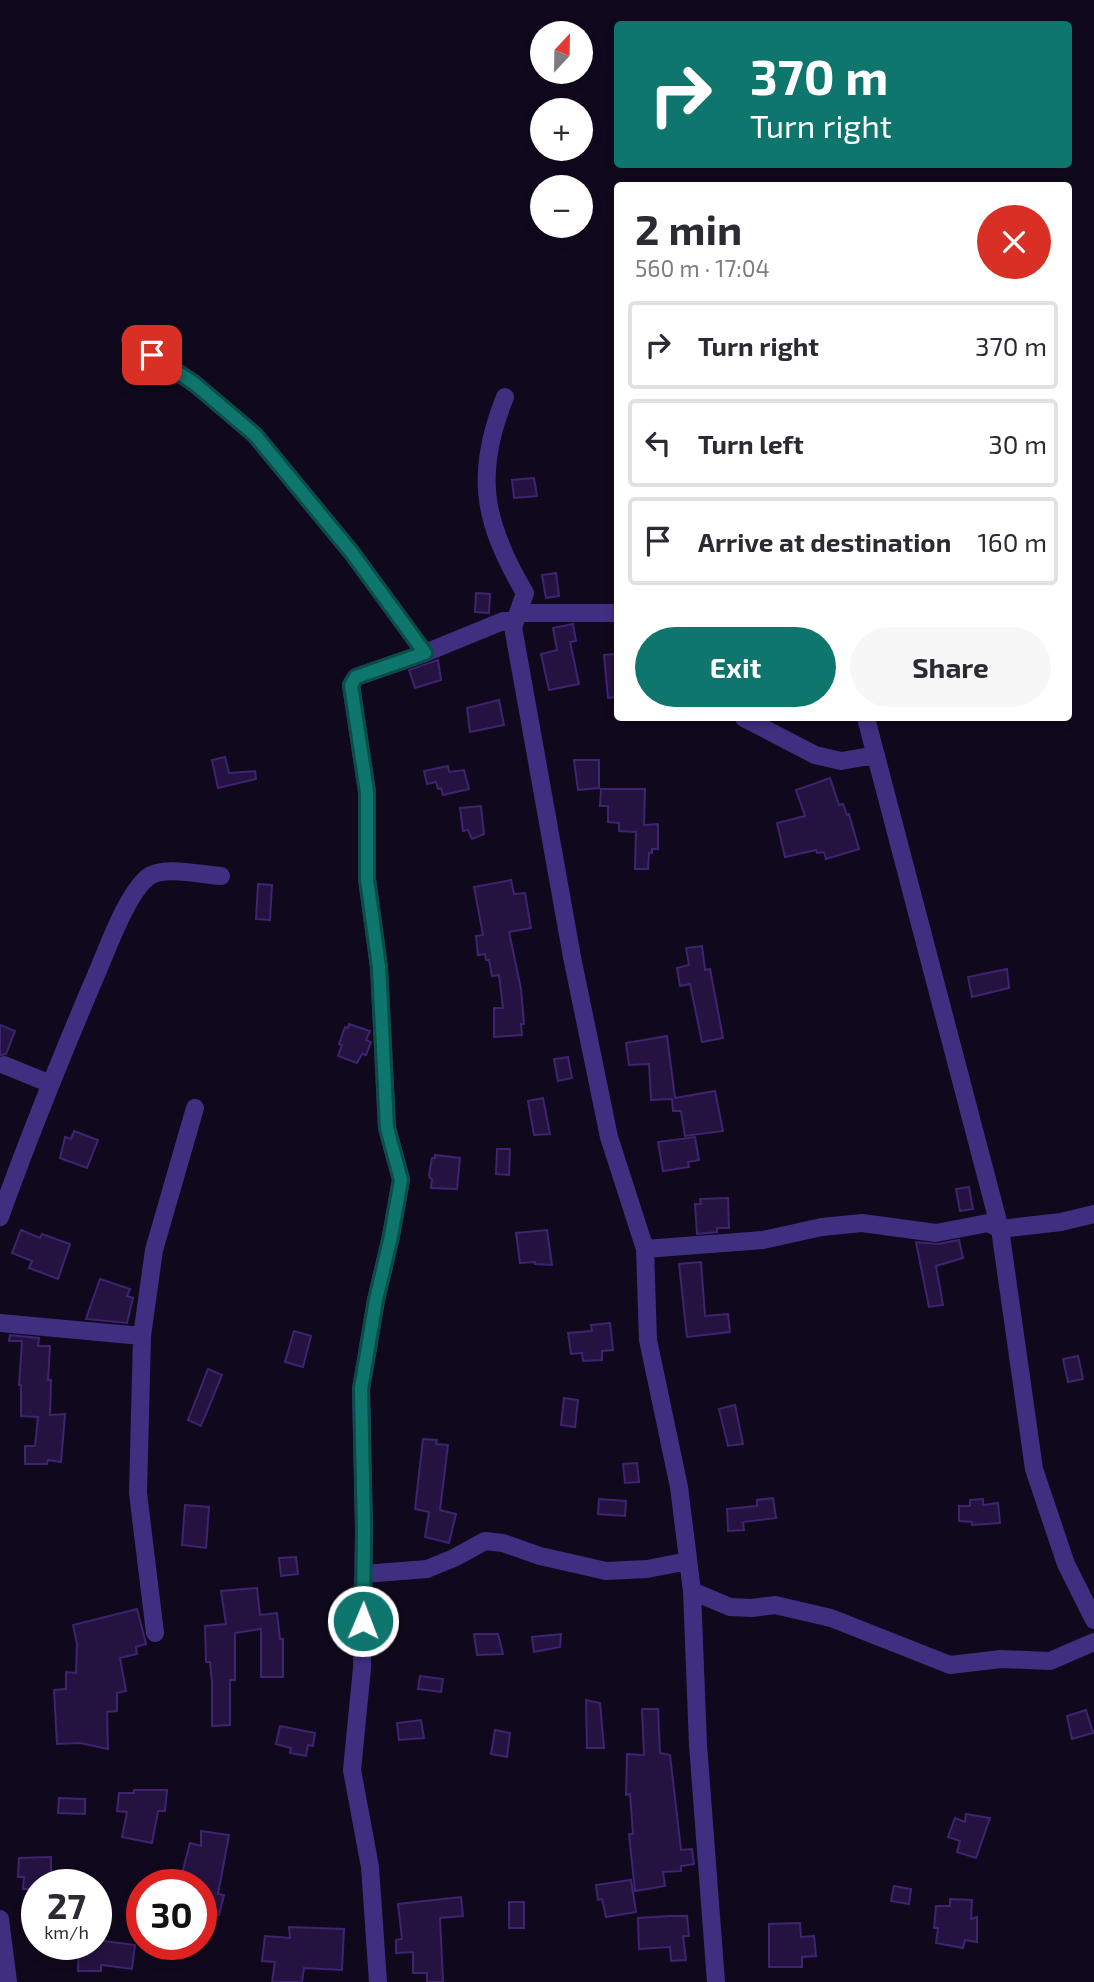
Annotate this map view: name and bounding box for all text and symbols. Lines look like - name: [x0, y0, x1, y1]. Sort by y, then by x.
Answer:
- north arrow: [530, 21, 593, 84]
- map controls: [530, 21, 593, 238]
- text: 370 m: [750, 46, 888, 105]
- icon: right: [635, 49, 726, 140]
- button: +: [530, 98, 593, 161]
- text: Turn right: [750, 106, 892, 144]
- button: −: [530, 175, 593, 238]
- text: 2 min: [635, 203, 742, 253]
- button: close: [977, 205, 1051, 279]
- text: 560 m · 17:04: [635, 254, 770, 282]
- pin: [122, 325, 182, 385]
- icon: right: [639, 326, 677, 364]
- text: Turn right: [698, 330, 819, 361]
- text: 370 m: [975, 330, 1047, 361]
- icon: arrive: [133, 336, 171, 374]
- icon: left: [639, 424, 677, 462]
- text: Turn left: [698, 428, 804, 459]
- text: 30 m: [988, 428, 1047, 459]
- icon: arrive: [639, 522, 677, 560]
- text: Arrive at destination: [698, 526, 951, 557]
- text: 160 m: [978, 526, 1047, 557]
- button: Exit: [635, 627, 836, 707]
- button: Share: [850, 627, 1051, 707]
- position arrow: [326, 1584, 400, 1658]
- speed limit sign: 30: [126, 1869, 217, 1960]
- text: 27: [47, 1884, 86, 1926]
- text: km/h: [44, 1921, 89, 1943]

